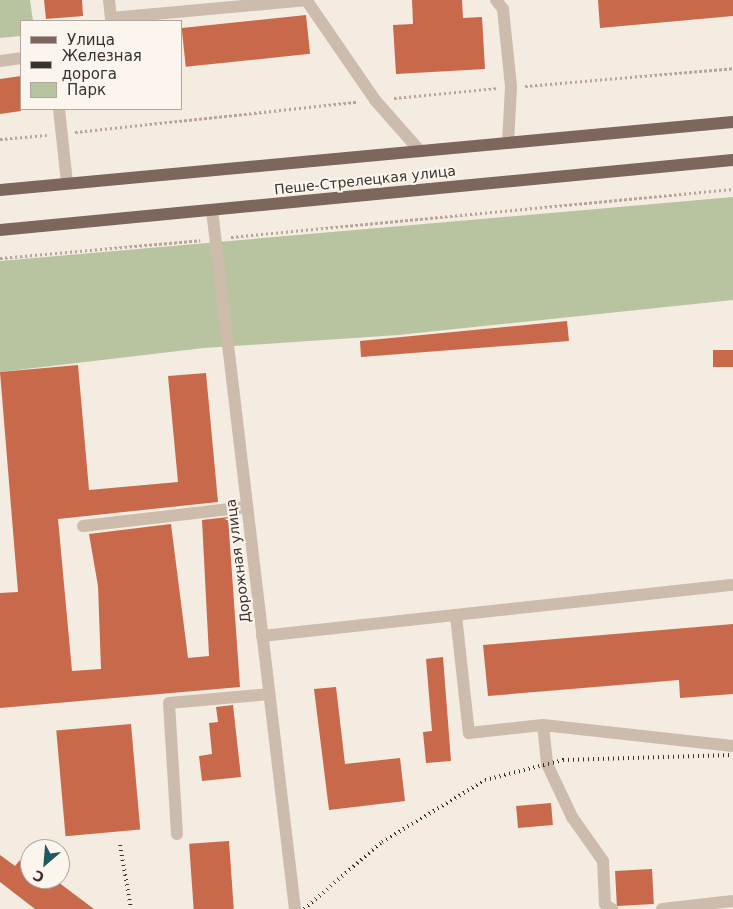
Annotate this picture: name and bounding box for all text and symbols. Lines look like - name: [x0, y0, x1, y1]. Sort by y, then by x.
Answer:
- legend: [20, 20, 182, 110]
- text: Улица: [67, 31, 115, 49]
- text: Железная дорога: [62, 47, 142, 83]
- text: Парк: [67, 81, 106, 99]
- street label: Пеше-Стрелецкая улица: [273, 162, 457, 198]
- street label: Дорожная улица: [222, 498, 254, 624]
- north arrow: [20, 839, 70, 889]
- text: С: [30, 867, 47, 886]

